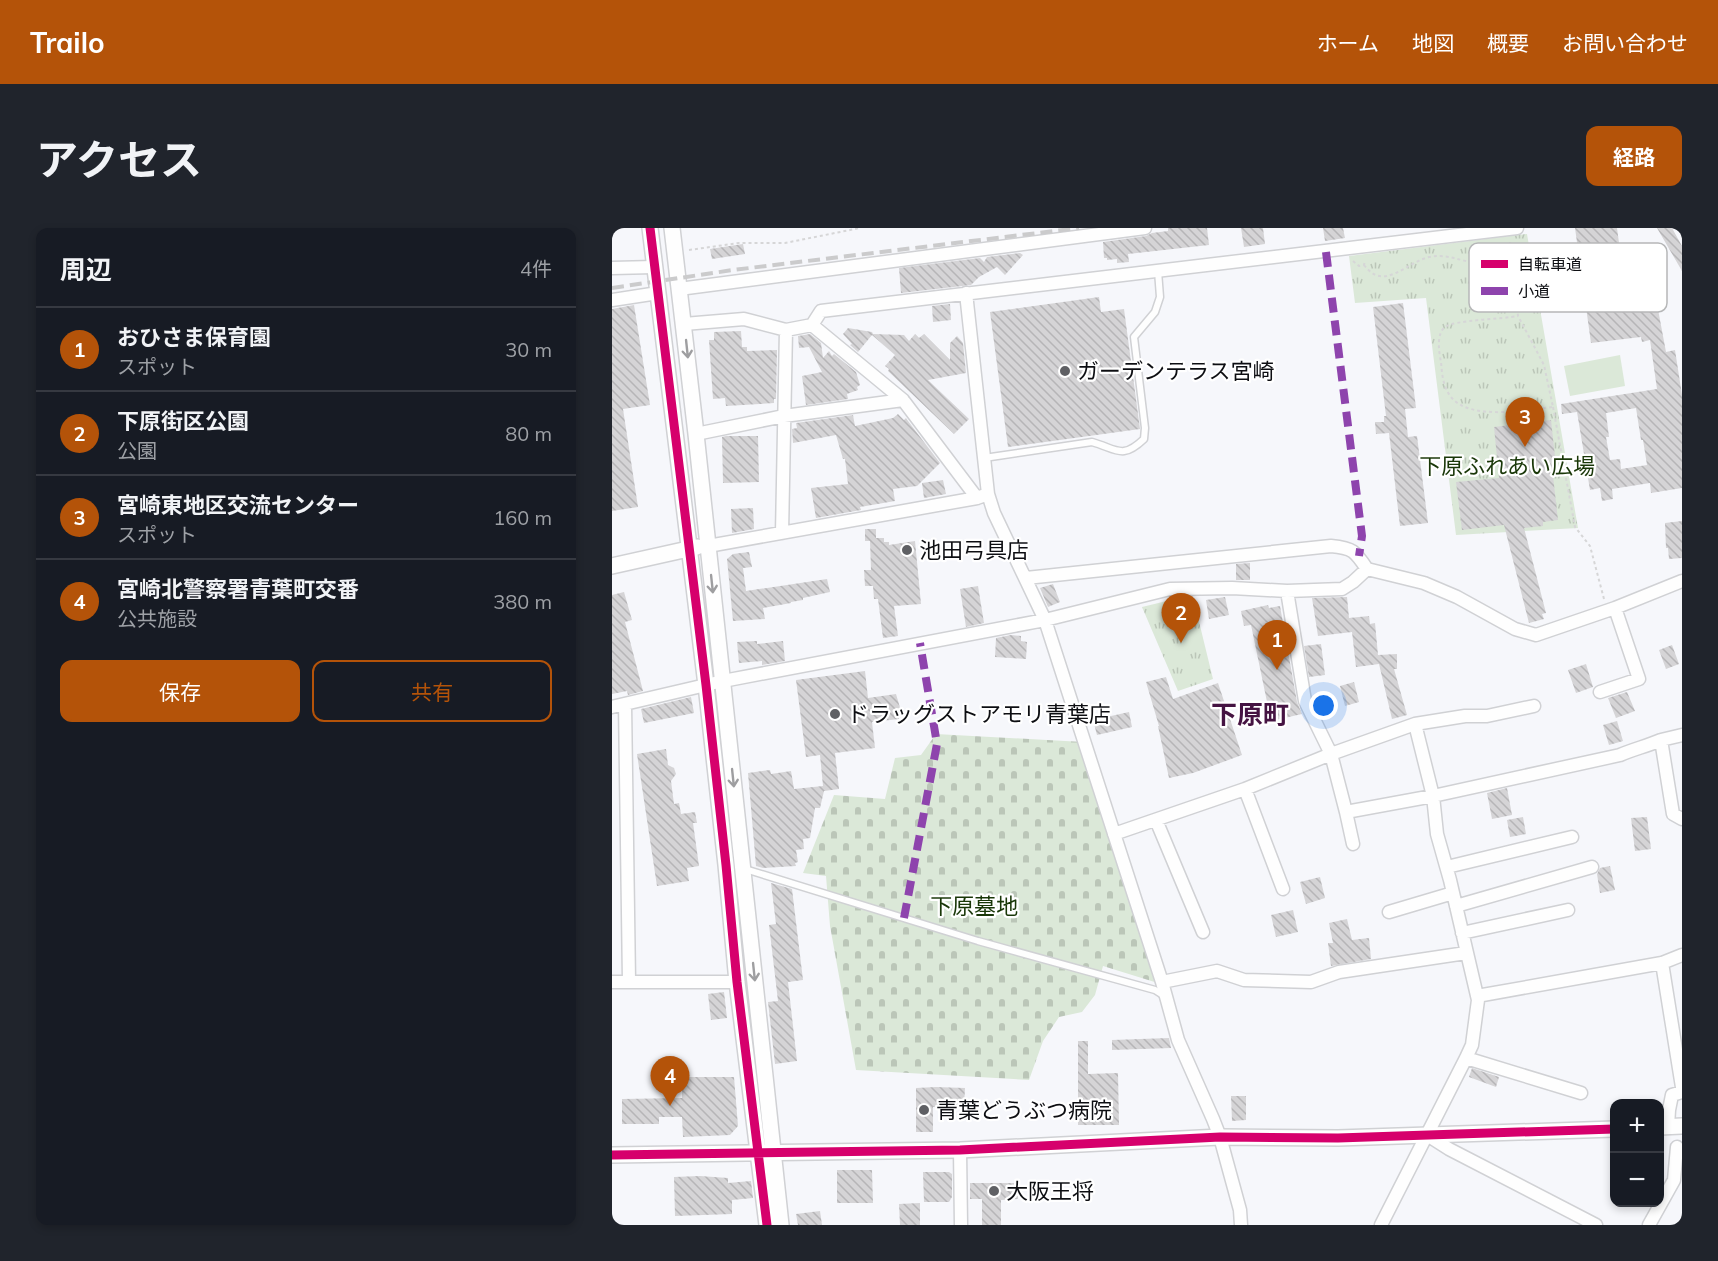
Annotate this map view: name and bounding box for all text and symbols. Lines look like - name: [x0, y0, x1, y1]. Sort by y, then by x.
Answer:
- text: Trailo: [30, 25, 105, 60]
- text: ホーム: [1317, 30, 1379, 56]
- text: 地図: [1412, 30, 1454, 56]
- text: 概要: [1487, 30, 1529, 56]
- text: お問い合わせ: [1562, 30, 1688, 56]
- button: 経路: [1586, 126, 1682, 186]
- text: アクセス: [36, 133, 202, 186]
- legend: [1469, 243, 1667, 312]
- text: 周辺: [60, 253, 112, 286]
- text: 自転車道: [1518, 254, 1582, 274]
- text: 4件: [520, 256, 552, 281]
- text: 小道: [1518, 281, 1550, 301]
- text: おひさま保育園: [117, 323, 271, 351]
- text: 1: [74, 337, 86, 362]
- text: 30 m: [505, 337, 552, 362]
- one-way arrow: [681, 338, 692, 358]
- text: スポット: [117, 354, 197, 379]
- place label: ガーデンテラス宮崎: [1077, 357, 1275, 385]
- marker: ガーデンテラス宮崎: [1058, 364, 1072, 378]
- pin: 3: [1506, 398, 1544, 447]
- text: 下原街区公園: [117, 407, 249, 435]
- text: 2: [74, 421, 86, 446]
- text: 80 m: [505, 421, 552, 446]
- text: 公園: [117, 438, 157, 463]
- park label: 下原ふれあい広場: [1419, 452, 1595, 480]
- text: 宮崎東地区交流センター: [117, 491, 359, 519]
- text: 3: [74, 505, 86, 530]
- text: 160 m: [493, 505, 552, 530]
- text: スポット: [117, 522, 197, 547]
- place label: 池田弓具店: [919, 536, 1029, 564]
- marker: 池田弓具店: [900, 543, 914, 557]
- one-way arrow: [707, 574, 718, 594]
- text: 宮崎北警察署青葉町交番: [117, 575, 359, 603]
- text: 4: [74, 589, 86, 614]
- text: 380 m: [493, 589, 552, 614]
- pin: 2: [1162, 594, 1200, 643]
- text: 公共施設: [117, 606, 197, 631]
- pin: 1: [1258, 620, 1296, 670]
- button: 保存: [60, 660, 300, 722]
- button: 共有: [312, 660, 552, 722]
- your location: [1309, 691, 1338, 720]
- district label: 下原町: [1211, 698, 1289, 731]
- place label: ドラッグストアモリ青葉店: [847, 700, 1111, 728]
- marker: ドラッグストアモリ青葉店: [828, 707, 842, 721]
- one-way arrow: [728, 768, 739, 788]
- park label: 下原墓地: [930, 892, 1018, 920]
- one-way arrow: [749, 962, 760, 981]
- pin: 4: [650, 1056, 690, 1106]
- place label: 青葉どうぶつ病院: [936, 1096, 1112, 1124]
- map controls: [1610, 1099, 1664, 1207]
- button: +: [1610, 1099, 1664, 1153]
- marker: 青葉どうぶつ病院: [917, 1103, 931, 1117]
- button: −: [1610, 1153, 1664, 1207]
- place label: 大阪王将: [1006, 1177, 1094, 1205]
- marker: 大阪王将: [987, 1184, 1001, 1198]

